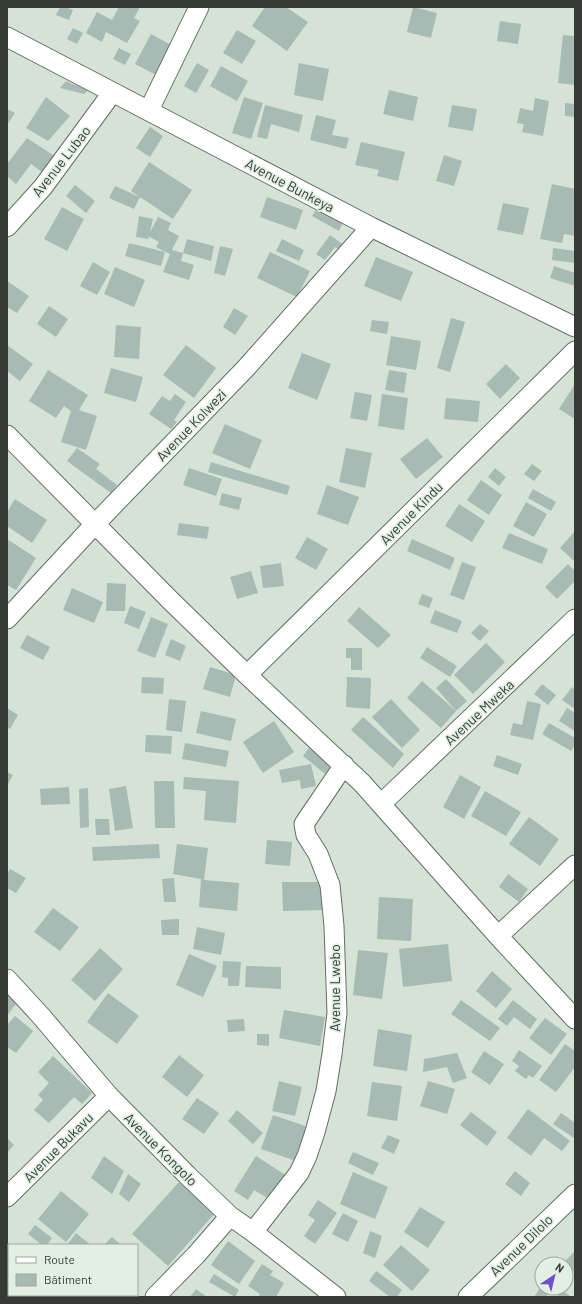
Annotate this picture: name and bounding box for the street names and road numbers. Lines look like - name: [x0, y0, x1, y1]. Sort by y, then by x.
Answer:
- street label: Avenue Lubao: [28, 122, 94, 200]
- street label: Avenue Bunkeya: [243, 154, 337, 216]
- street label: Avenue Kolwezi: [152, 385, 230, 465]
- street label: Avenue Kindu: [376, 478, 446, 548]
- street label: Avenue Mweka: [441, 676, 517, 748]
- street label: Avenue Lwebo: [326, 944, 343, 1032]
- street label: Avenue Bukavu: [20, 1109, 96, 1185]
- street label: Avenue Kongolo: [121, 1109, 201, 1189]
- street label: Avenue Dilolo: [486, 1211, 556, 1279]

